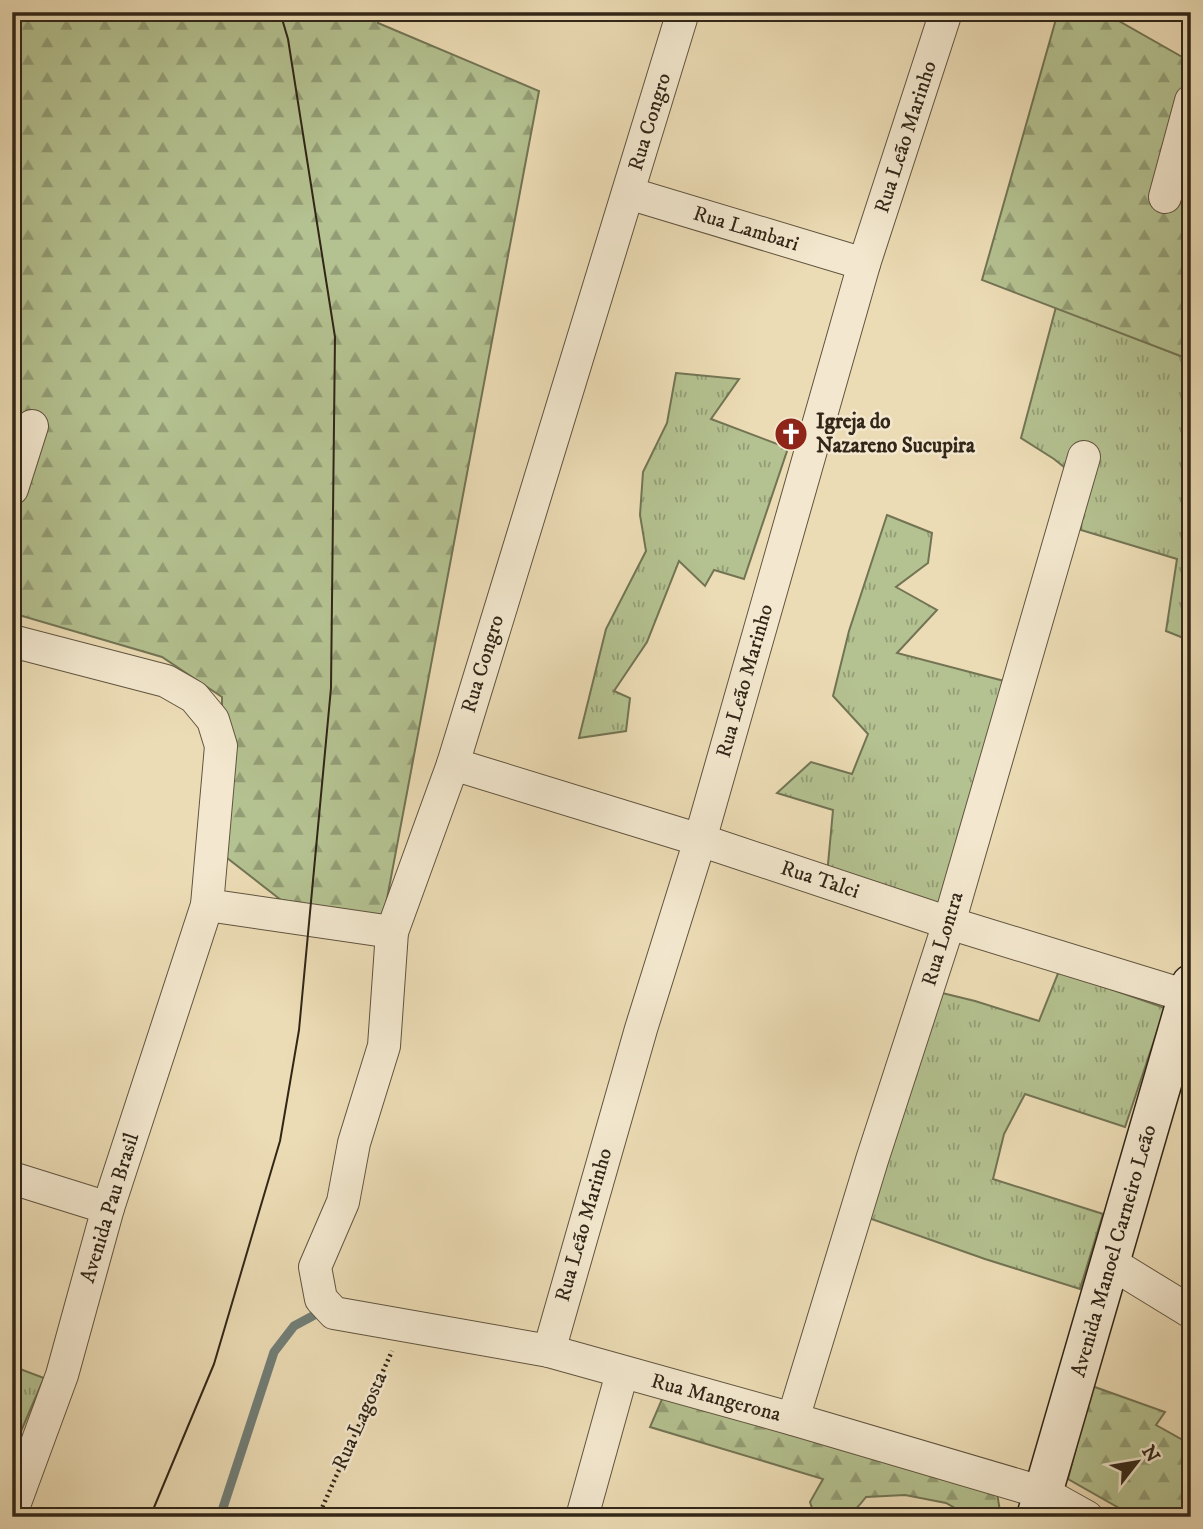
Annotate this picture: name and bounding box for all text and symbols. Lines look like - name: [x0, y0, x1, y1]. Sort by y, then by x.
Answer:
- street label: Rua Leão Marinho: [869, 58, 943, 216]
- street label: Rua Congro: [623, 70, 677, 174]
- street label: Rua Lambari: [690, 201, 802, 257]
- place label: Igreja do Nazareno Sucupira: [816, 409, 976, 459]
- church icon: Igreja do Nazareno Sucupira: [772, 415, 810, 453]
- street label: Rua Leão Marinho: [711, 601, 779, 761]
- street label: Rua Congro: [456, 612, 510, 716]
- street label: Rua Talci: [777, 855, 863, 905]
- street label: Rua Lontra: [916, 889, 970, 989]
- street label: Avenida Manoel Carneiro Leão: [1066, 1122, 1162, 1380]
- street label: Avenida Pau Brasil: [75, 1129, 145, 1286]
- street label: Rua Leão Marinho: [550, 1145, 618, 1305]
- street label: Rua Lagosta: [327, 1368, 393, 1474]
- street label: Rua Mangerona: [648, 1368, 784, 1428]
- north arrow: [1102, 1428, 1172, 1498]
- text: N: [1136, 1441, 1164, 1467]

